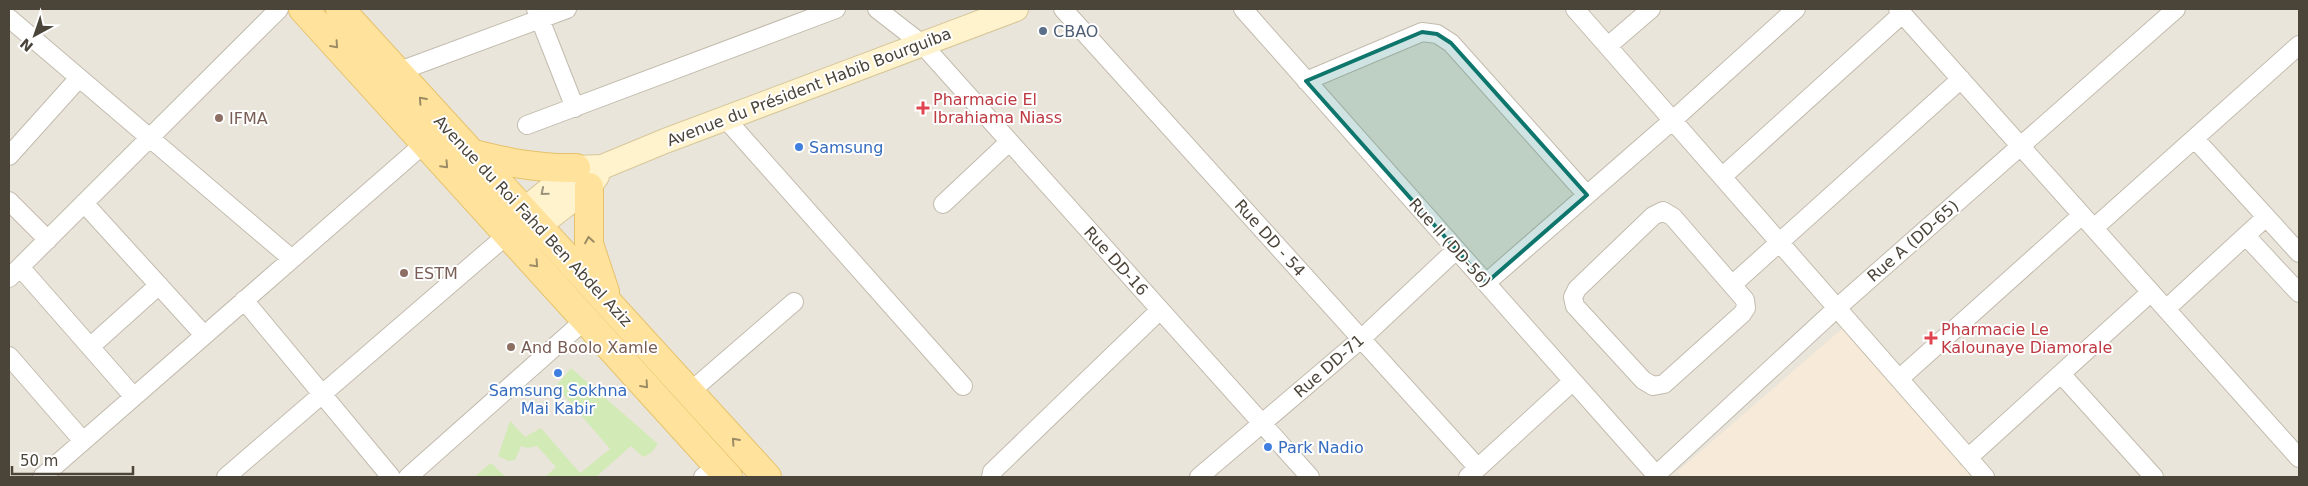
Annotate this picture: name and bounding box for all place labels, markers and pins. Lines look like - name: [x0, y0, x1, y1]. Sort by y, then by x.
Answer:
- place label: CBAO: [1053, 22, 1098, 41]
- marker: CBAO: [1037, 25, 1049, 37]
- place label: Pharmacie El Ibrahiama Niass: [933, 90, 1062, 127]
- marker: Pharmacie El Ibrahiama Niass: [917, 102, 929, 114]
- place label: IFMA: [229, 109, 268, 128]
- marker: IFMA: [213, 112, 225, 124]
- place label: Samsung: [809, 138, 883, 157]
- marker: Samsung: [793, 141, 805, 153]
- place label: ESTM: [414, 264, 458, 283]
- marker: ESTM: [398, 267, 410, 279]
- place label: Pharmacie Le Kalounaye Diamorale: [1941, 320, 2112, 357]
- marker: Pharmacie Le Kalounaye Diamorale: [1925, 332, 1937, 344]
- place label: And Boolo Xamle: [521, 338, 658, 357]
- marker: And Boolo Xamle: [505, 341, 517, 353]
- marker: Samsung Sokhna Mai Kabir: [552, 367, 564, 379]
- place label: Samsung Sokhna Mai Kabir: [489, 381, 627, 418]
- place label: Park Nadio: [1278, 438, 1364, 457]
- marker: Park Nadio: [1262, 441, 1274, 453]

